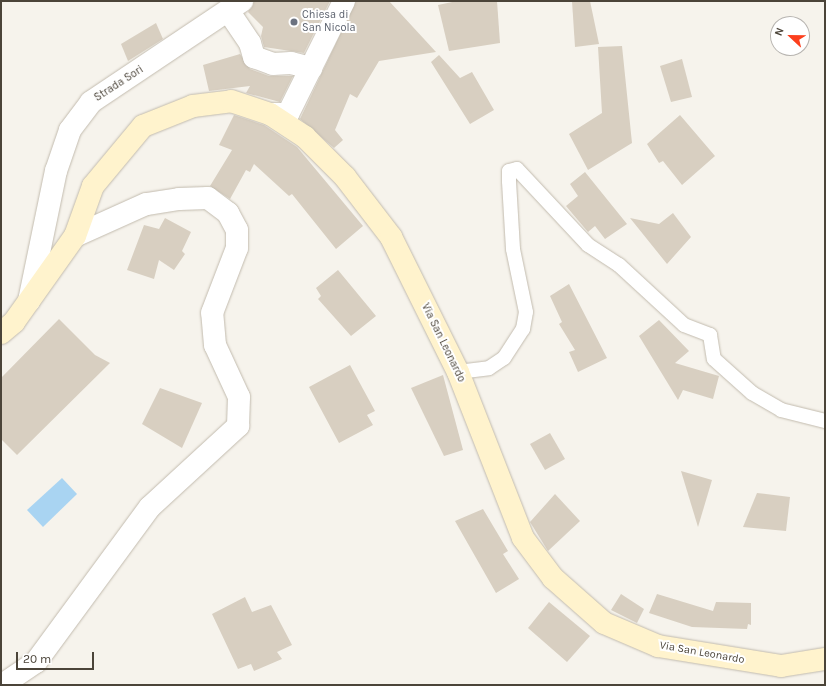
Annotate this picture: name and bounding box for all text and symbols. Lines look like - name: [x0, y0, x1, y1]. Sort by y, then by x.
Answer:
- place label: Chiesa di San Nicola: [302, 9, 356, 35]
- north arrow: [770, 16, 810, 56]
- marker: Chiesa di San Nicola: [289, 17, 299, 27]
- text: N: [772, 26, 787, 38]
- street label: Strada Sori: [92, 63, 146, 105]
- street label: Via San Leonardo: [418, 301, 468, 385]
- street label: Via San Leonardo: [658, 639, 746, 667]
- scale bar: [18, 644, 96, 670]
- text: 20 m: [23, 652, 51, 666]

